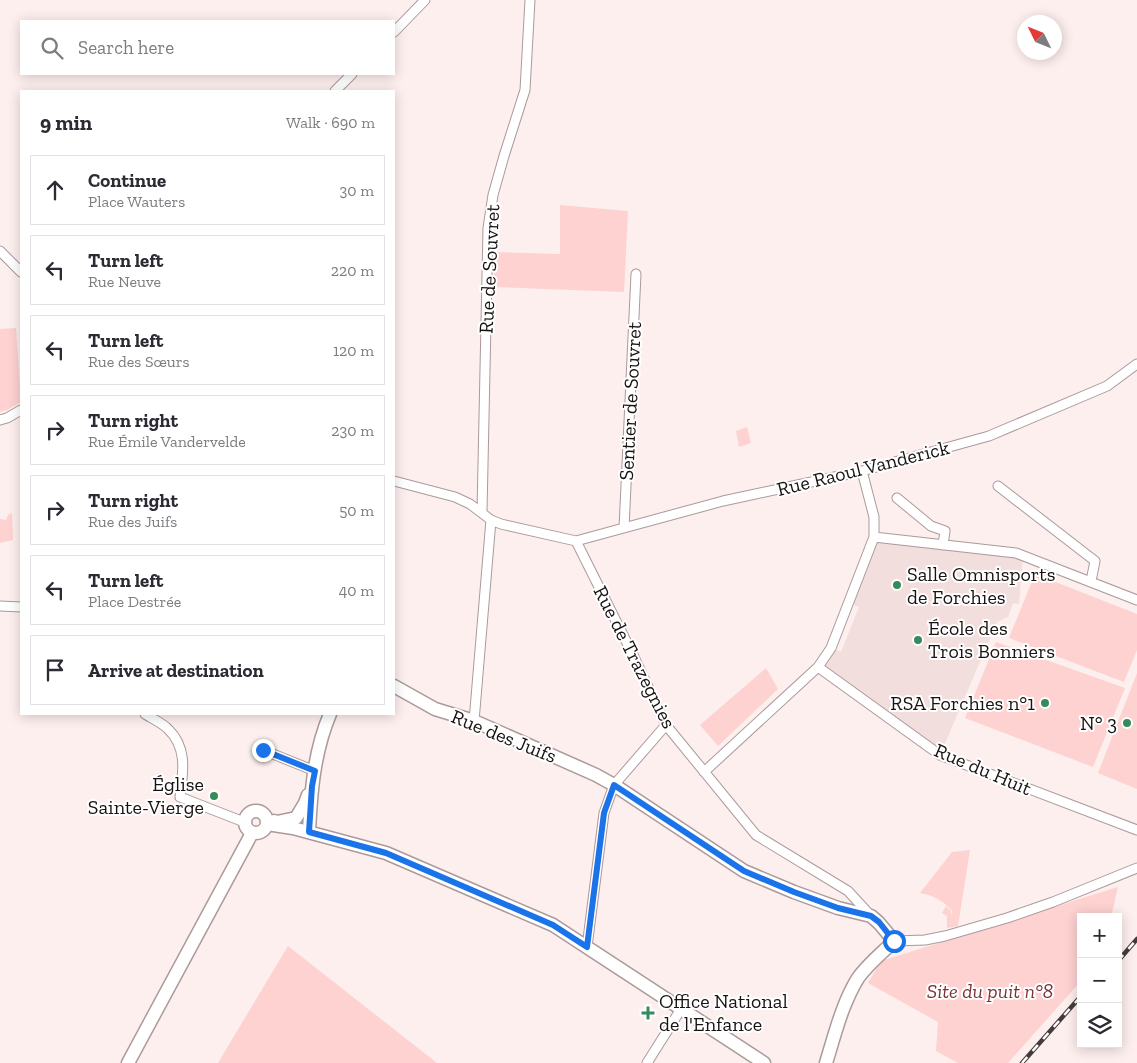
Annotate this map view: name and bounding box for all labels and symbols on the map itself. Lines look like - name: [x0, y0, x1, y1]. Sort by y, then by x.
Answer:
- north arrow: [1017, 15, 1062, 60]
- street label: Rue de Souvret: [474, 203, 504, 334]
- street label: Sentier de Souvret: [614, 321, 646, 481]
- street label: Rue Raoul Vanderick: [774, 435, 952, 501]
- place label: Salle Omnisports de Forchies: [907, 562, 1055, 609]
- marker: Salle Omnisports de Forchies: [891, 579, 903, 591]
- street label: Rue de Trazegnies: [589, 582, 681, 732]
- place label: École des Trois Bonniers: [928, 616, 1055, 663]
- marker: École des Trois Bonniers: [912, 634, 924, 646]
- place label: RSA Forchies n°1: [890, 691, 1035, 715]
- marker: RSA Forchies n°1: [1039, 697, 1051, 709]
- street label: Rue des Juifs: [448, 704, 560, 768]
- place label: N° 3: [1080, 711, 1117, 735]
- marker: N° 3: [1121, 717, 1133, 729]
- street label: Rue du Huit: [931, 738, 1036, 800]
- route end: [252, 739, 275, 762]
- place label: Église Sainte-Vierge: [88, 772, 204, 819]
- marker: Église Sainte-Vierge: [208, 790, 220, 802]
- route start: [883, 930, 906, 953]
- park label: Site du puit n°8: [927, 979, 1053, 1003]
- place label: Office National de l'Enfance: [659, 989, 788, 1036]
- marker: Office National de l'Enfance: [641, 1006, 655, 1020]

